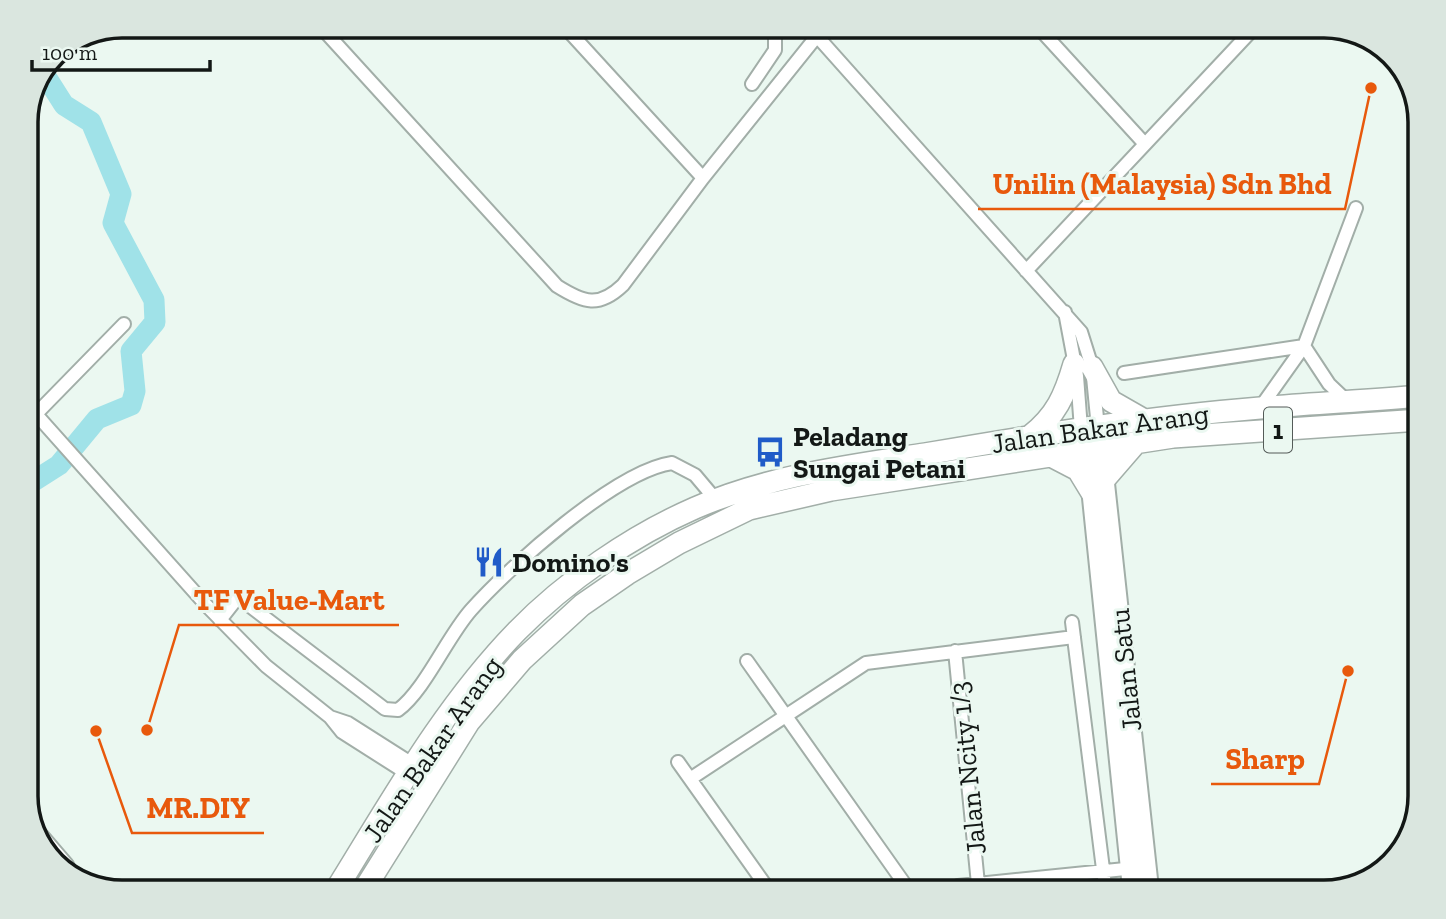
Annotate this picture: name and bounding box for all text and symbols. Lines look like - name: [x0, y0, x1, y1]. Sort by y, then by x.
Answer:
- scale bar: [32, 28, 210, 72]
- text: 100 m: [42, 40, 97, 65]
- callout: Unilin (Malaysia) Sdn Bhd: [978, 158, 1345, 209]
- text: Unilin (Malaysia) Sdn Bhd: [992, 166, 1332, 202]
- street label: Jalan Bakar Arang: [989, 397, 1211, 460]
- road number: 1: [1264, 408, 1292, 452]
- place label: Peladang Sungai Petani: [793, 420, 965, 485]
- bus stop icon: Peladang Sungai Petani: [753, 435, 787, 469]
- restaurant icon: Domino's: [472, 545, 506, 579]
- place label: Domino's: [512, 546, 629, 579]
- callout: TF Value-Mart: [179, 574, 399, 625]
- text: TF Value-Mart: [193, 582, 386, 618]
- street label: Jalan Satu: [1103, 607, 1148, 733]
- street label: Jalan Bakar Arang: [356, 650, 509, 848]
- street label: Jalan Ncity 1/3: [942, 680, 993, 856]
- callout: Sharp: [1211, 733, 1319, 784]
- text: Sharp: [1225, 741, 1305, 777]
- callout: MR.DIY: [132, 782, 264, 833]
- text: MR.DIY: [146, 790, 250, 826]

